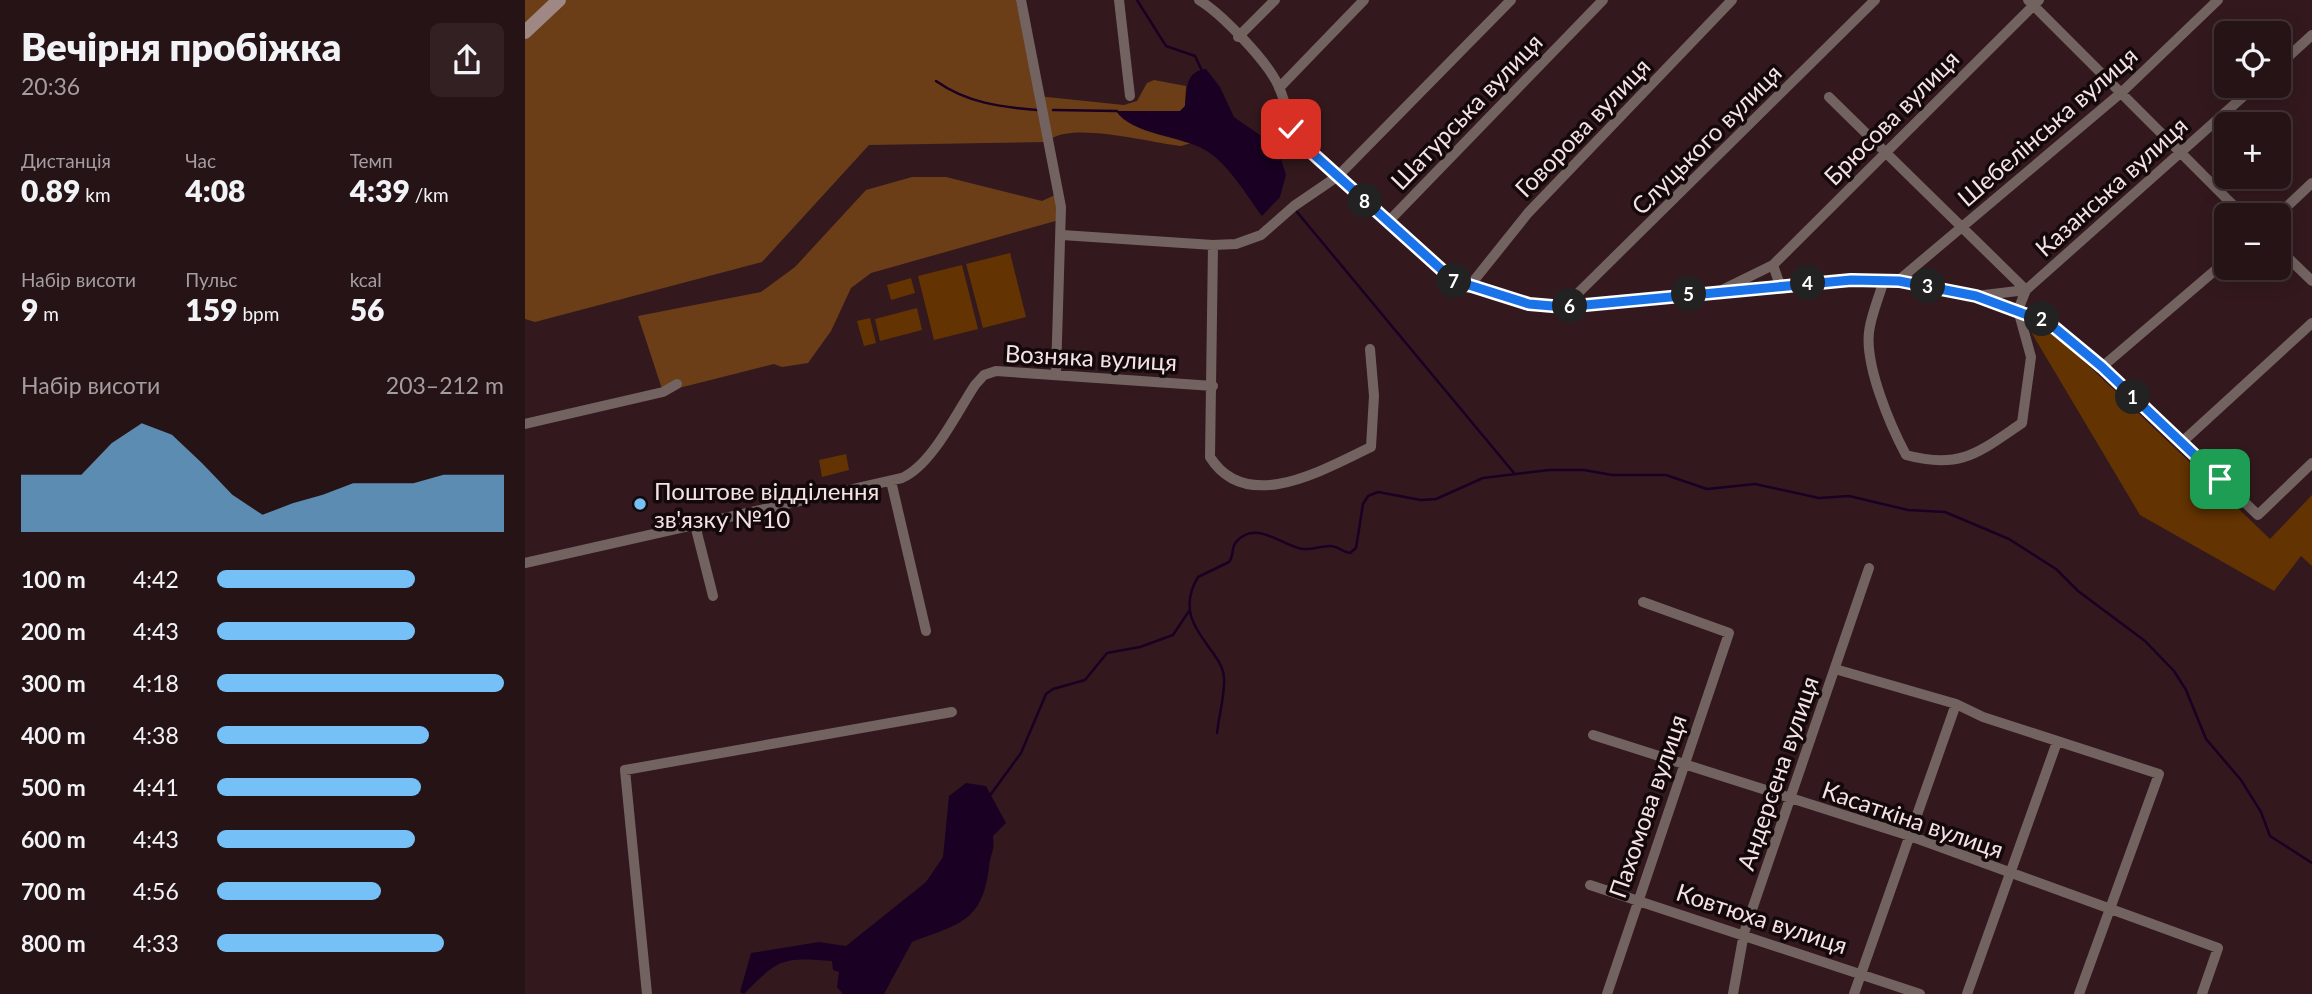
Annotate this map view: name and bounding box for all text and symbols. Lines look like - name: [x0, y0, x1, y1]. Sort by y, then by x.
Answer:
- map controls: [2214, 21, 2291, 280]
- button: locate: [2214, 21, 2291, 98]
- text: Вечірня пробіжка: [21, 23, 341, 69]
- button: share: [430, 23, 504, 97]
- street label: Шатурська вулиця: [1384, 27, 1548, 195]
- street label: Шебелінська вулиця: [1951, 40, 2143, 212]
- street label: Брюсова вулиця: [1818, 44, 1964, 190]
- street label: Говорова вулиця: [1508, 51, 1656, 203]
- street label: Слуцького вулиця: [1625, 58, 1787, 220]
- text: 20:36: [21, 72, 80, 100]
- pin: [1261, 99, 1321, 159]
- icon: check: [1272, 110, 1310, 148]
- street label: Казанська вулиця: [2029, 110, 2193, 262]
- button: +: [2214, 112, 2291, 189]
- text: Дистанція: [21, 149, 111, 172]
- text: Час: [185, 149, 216, 172]
- text: Темп: [350, 149, 393, 172]
- text: 0.89: [21, 172, 80, 208]
- text: 4:08: [185, 172, 245, 208]
- text: 4:39: [350, 172, 410, 208]
- text: km: [80, 183, 111, 206]
- text: /km: [410, 183, 449, 206]
- pin: 8: [1347, 184, 1383, 218]
- text: 8: [1359, 189, 1370, 212]
- button: −: [2214, 203, 2291, 280]
- pin: 7: [1437, 264, 1471, 298]
- pin: 4: [1791, 266, 1825, 300]
- text: Набір висоти: [21, 268, 136, 291]
- text: Пульс: [185, 268, 237, 291]
- text: kcal: [350, 268, 382, 291]
- pin: 3: [1911, 268, 1945, 304]
- text: 7: [1448, 269, 1459, 292]
- text: 4: [1802, 271, 1813, 294]
- text: 3: [1922, 274, 1933, 297]
- pin: 5: [1671, 276, 1707, 312]
- text: 5: [1683, 282, 1694, 305]
- pin: 6: [1553, 288, 1587, 324]
- text: 9: [21, 291, 38, 327]
- text: 159: [185, 291, 238, 327]
- text: 56: [350, 291, 384, 327]
- text: 6: [1564, 294, 1575, 317]
- text: m: [38, 302, 59, 325]
- text: bpm: [238, 302, 279, 325]
- pin: 2: [2025, 302, 2059, 336]
- text: 2: [2036, 307, 2047, 330]
- street label: Возняка вулиця: [1004, 338, 1178, 376]
- text: Набір висоти: [21, 371, 160, 399]
- text: 203–212 m: [386, 371, 504, 399]
- pin: 1: [2115, 380, 2151, 414]
- text: 1: [2127, 385, 2138, 408]
- pin: [2190, 449, 2250, 509]
- icon: arrive: [2201, 460, 2239, 498]
- place label: Поштове відділення зв'язку №10: [654, 476, 879, 533]
- marker: Поштове відділення зв'язку №10: [632, 496, 648, 512]
- text: 100 m: [21, 565, 86, 593]
- text: 4:42: [133, 565, 179, 593]
- text: 200 m: [21, 617, 86, 645]
- text: 4:43: [133, 617, 179, 645]
- text: 300 m: [21, 669, 86, 697]
- text: 4:18: [133, 669, 179, 697]
- street label: Андерсена вулиця: [1730, 672, 1824, 874]
- street label: Пахомова вулиця: [1602, 711, 1692, 901]
- text: 400 m: [21, 721, 86, 749]
- text: 4:38: [133, 721, 179, 749]
- text: 500 m: [21, 773, 86, 801]
- text: 4:41: [133, 773, 179, 801]
- street label: Касаткіна вулиця: [1819, 774, 2007, 864]
- text: 600 m: [21, 825, 86, 853]
- text: 4:43: [133, 825, 179, 853]
- text: 700 m: [21, 877, 86, 905]
- text: 4:56: [133, 877, 179, 905]
- street label: Ковтюха вулиця: [1673, 877, 1851, 959]
- text: 800 m: [21, 929, 86, 957]
- text: 4:33: [133, 929, 179, 957]

